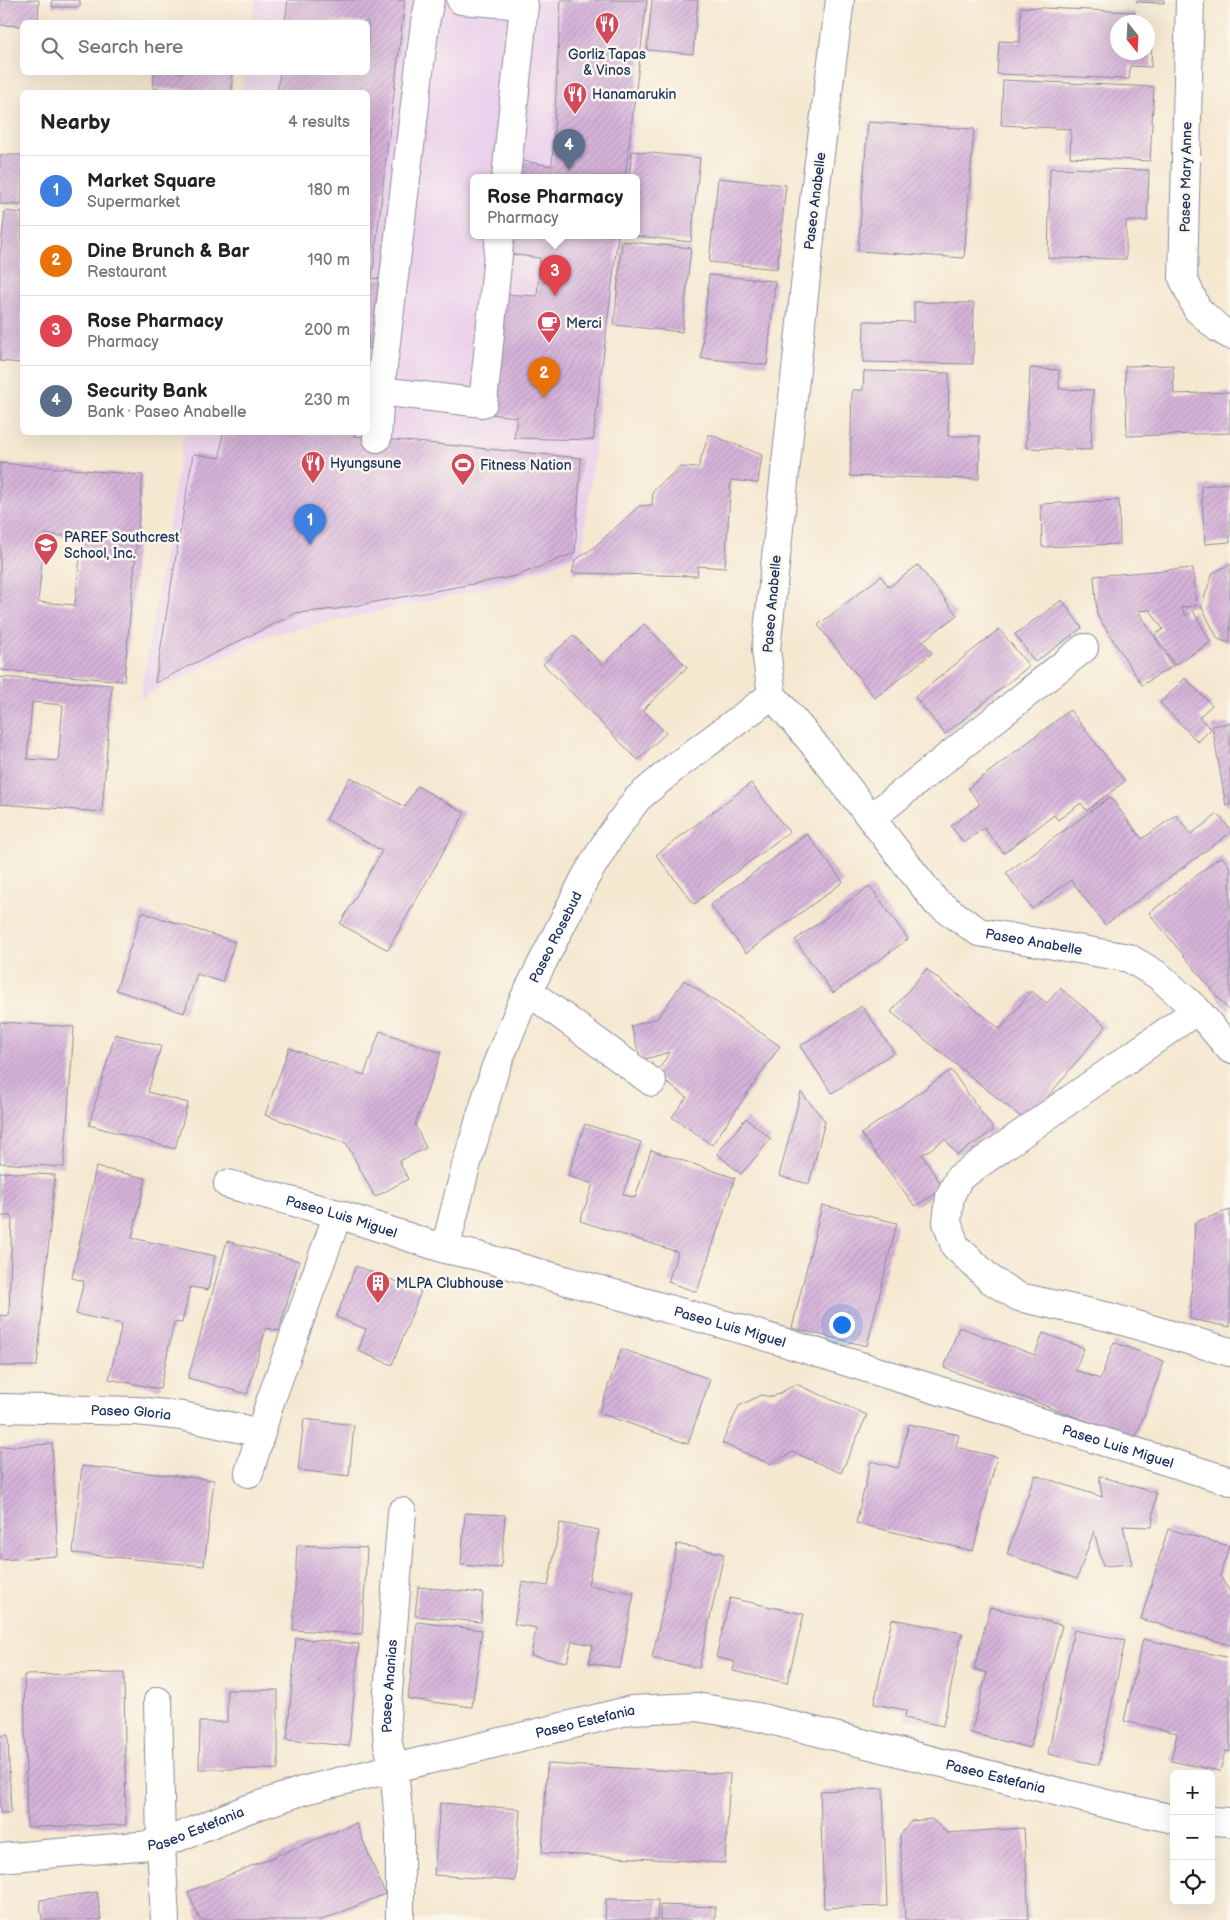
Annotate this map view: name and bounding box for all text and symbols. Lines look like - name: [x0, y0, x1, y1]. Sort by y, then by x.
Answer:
- restaurant icon: Gorliz Tapas & Vinos: [594, 11, 620, 45]
- north arrow: [1110, 15, 1155, 60]
- search box: [20, 20, 370, 75]
- icon: search: [38, 34, 66, 62]
- text: Search here: [78, 36, 183, 59]
- place label: Gorliz Tapas & Vinos: [568, 46, 646, 79]
- restaurant icon: Hanamarukin: [562, 81, 588, 115]
- place label: Hanamarukin: [592, 86, 676, 103]
- text: Nearby: [40, 110, 110, 135]
- text: 4 results: [288, 113, 350, 132]
- street label: Paseo Mary Anne: [1177, 121, 1195, 233]
- pin: 4: [553, 129, 585, 170]
- street label: Paseo Anabelle: [801, 151, 829, 251]
- text: Market Square: [87, 170, 216, 193]
- popup: [470, 174, 640, 239]
- text: 1: [53, 181, 59, 200]
- text: 180 m: [308, 181, 350, 200]
- text: Rose Pharmacy: [487, 186, 623, 209]
- text: Supermarket: [87, 193, 180, 212]
- text: Pharmacy: [487, 209, 559, 228]
- text: Dine Brunch & Bar: [87, 240, 249, 263]
- text: 2: [51, 251, 61, 270]
- text: 190 m: [308, 251, 350, 270]
- pin: 3: [539, 255, 571, 296]
- text: Restaurant: [87, 263, 167, 282]
- text: Rose Pharmacy: [87, 310, 223, 333]
- cafe icon: Merci: [536, 310, 562, 344]
- place label: Merci: [566, 315, 602, 332]
- text: 3: [51, 321, 61, 340]
- text: 200 m: [304, 321, 350, 340]
- text: Pharmacy: [87, 333, 159, 352]
- pin: 2: [528, 357, 560, 398]
- text: Security Bank: [87, 380, 207, 403]
- text: 4: [51, 391, 61, 410]
- text: 230 m: [304, 391, 350, 410]
- text: Bank · Paseo Anabelle: [87, 403, 246, 422]
- restaurant icon: Hyungsune: [300, 450, 326, 484]
- sports icon: Fitness Nation: [450, 452, 476, 486]
- place label: Hyungsune: [330, 455, 401, 472]
- place label: Fitness Nation: [480, 457, 572, 474]
- pin: 1: [294, 504, 326, 545]
- place label: PAREF Southcrest School, Inc.: [64, 529, 180, 562]
- school or university icon: PAREF Southcrest School, Inc.: [33, 532, 59, 566]
- street label: Paseo Anabelle: [759, 554, 785, 654]
- street label: Paseo Rosebud: [525, 889, 585, 986]
- street label: Paseo Anabelle: [984, 925, 1084, 958]
- street label: Paseo Luis Miguel: [284, 1192, 399, 1241]
- building icon: MLPA Clubhouse: [365, 1270, 391, 1304]
- place label: MLPA Clubhouse: [396, 1275, 504, 1292]
- street label: Paseo Luis Miguel: [672, 1302, 788, 1351]
- your location: [829, 1312, 855, 1338]
- street label: Paseo Gloria: [90, 1401, 172, 1423]
- street label: Paseo Luis Miguel: [1060, 1421, 1176, 1471]
- street label: Paseo Ananias: [377, 1639, 401, 1734]
- street label: Paseo Estefania: [533, 1701, 636, 1742]
- street label: Paseo Estefania: [944, 1756, 1048, 1797]
- map controls: [1170, 1770, 1215, 1905]
- button: +: [1170, 1770, 1215, 1815]
- street label: Paseo Estefania: [147, 1803, 246, 1854]
- button: −: [1170, 1815, 1215, 1860]
- button: locate: [1170, 1860, 1215, 1905]

